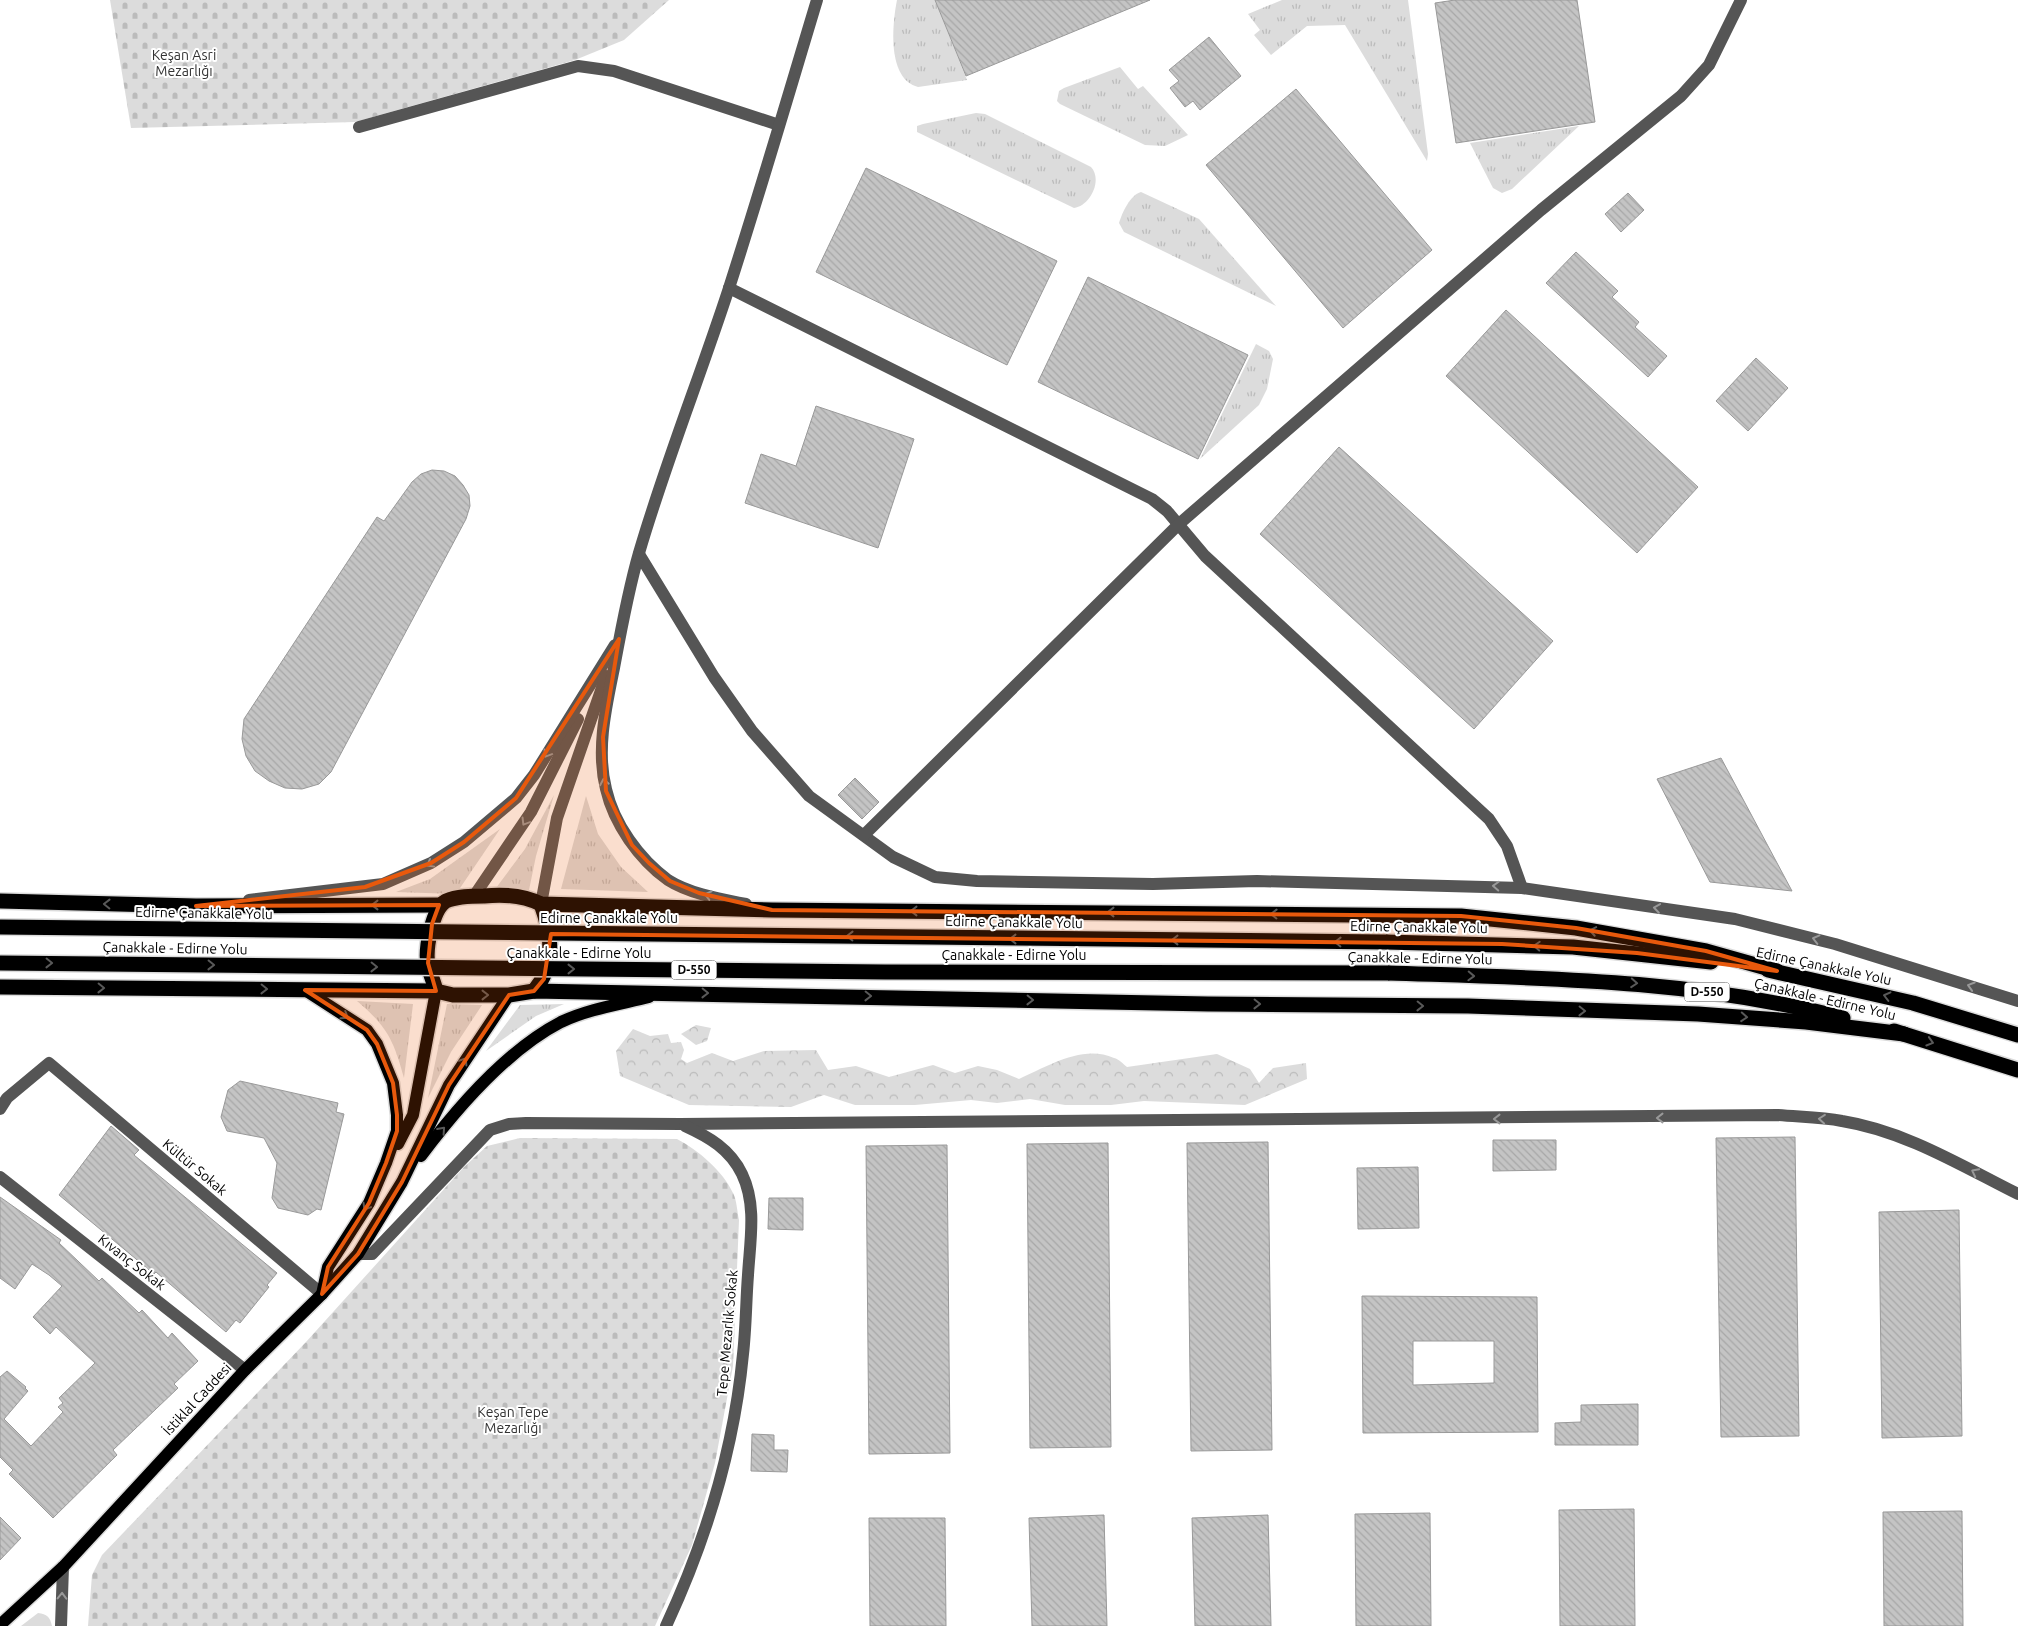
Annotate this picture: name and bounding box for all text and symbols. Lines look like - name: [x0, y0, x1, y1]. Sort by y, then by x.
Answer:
- park label: Keşan Asri Mezarlığı: [152, 47, 216, 79]
- one-way arrow: [544, 749, 554, 758]
- one-way arrow: [600, 777, 610, 786]
- one-way arrow: [521, 816, 531, 825]
- one-way arrow: [426, 857, 435, 867]
- one-way arrow: [1492, 881, 1500, 892]
- one-way arrow: [704, 891, 712, 901]
- one-way arrow: [103, 899, 110, 909]
- one-way arrow: [370, 900, 378, 910]
- one-way arrow: [1652, 903, 1660, 914]
- street label: Edirne Çanakkale Yolu: [135, 904, 273, 922]
- one-way arrow: [910, 906, 918, 916]
- one-way arrow: [1107, 907, 1115, 917]
- one-way arrow: [1270, 909, 1278, 919]
- street label: Edirne Çanakkale Yolu: [540, 910, 678, 926]
- street label: Edirne Çanakkale Yolu: [945, 913, 1083, 931]
- street label: Edirne Çanakkale Yolu: [1350, 918, 1488, 936]
- one-way arrow: [1589, 926, 1597, 936]
- one-way arrow: [846, 931, 854, 941]
- one-way arrow: [1008, 934, 1016, 944]
- one-way arrow: [1812, 934, 1821, 945]
- one-way arrow: [1171, 935, 1178, 945]
- one-way arrow: [1333, 937, 1341, 947]
- street label: Çanakkale - Edirne Yolu: [102, 939, 248, 957]
- one-way arrow: [1533, 940, 1541, 951]
- street label: Edirne Çanakkale Yolu: [1755, 944, 1893, 988]
- street label: Çanakkale - Edirne Yolu: [506, 945, 652, 961]
- street label: Çanakkale - Edirne Yolu: [941, 947, 1087, 963]
- street label: Çanakkale - Edirne Yolu: [1347, 949, 1493, 967]
- one-way arrow: [45, 958, 53, 968]
- one-way arrow: [208, 960, 215, 970]
- road number: D-550: [672, 960, 716, 980]
- one-way arrow: [370, 962, 378, 972]
- one-way arrow: [568, 964, 575, 974]
- one-way arrow: [1468, 970, 1476, 981]
- street label: Çanakkale - Edirne Yolu: [1753, 975, 1897, 1023]
- one-way arrow: [1630, 978, 1638, 989]
- road number: D-550: [1684, 982, 1730, 1002]
- one-way arrow: [1968, 982, 1976, 992]
- one-way arrow: [98, 983, 105, 993]
- one-way arrow: [260, 984, 268, 995]
- one-way arrow: [702, 988, 709, 998]
- one-way arrow: [481, 990, 489, 1000]
- one-way arrow: [864, 991, 872, 1002]
- one-way arrow: [1883, 991, 1892, 1002]
- one-way arrow: [1026, 995, 1034, 1005]
- one-way arrow: [1254, 999, 1261, 1009]
- one-way arrow: [1416, 1001, 1424, 1011]
- one-way arrow: [1578, 1006, 1586, 1016]
- one-way arrow: [340, 1010, 349, 1020]
- one-way arrow: [1741, 1011, 1749, 1022]
- one-way arrow: [1925, 1036, 1934, 1046]
- one-way arrow: [457, 1058, 467, 1067]
- one-way arrow: [1656, 1113, 1664, 1123]
- one-way arrow: [1493, 1114, 1501, 1124]
- one-way arrow: [1818, 1114, 1826, 1125]
- one-way arrow: [437, 1127, 446, 1136]
- street label: Kültür Sokak: [160, 1135, 230, 1199]
- one-way arrow: [1971, 1168, 1980, 1178]
- one-way arrow: [362, 1202, 372, 1211]
- street label: Kıvanç Sokak: [95, 1231, 169, 1293]
- street label: Tepe Mezarlık Sokak: [713, 1269, 741, 1397]
- street label: İstiklal Caddesi: [160, 1360, 234, 1438]
- park label: Keşan Tepe Mezarlığı: [477, 1404, 549, 1436]
- one-way arrow: [57, 1592, 67, 1600]

